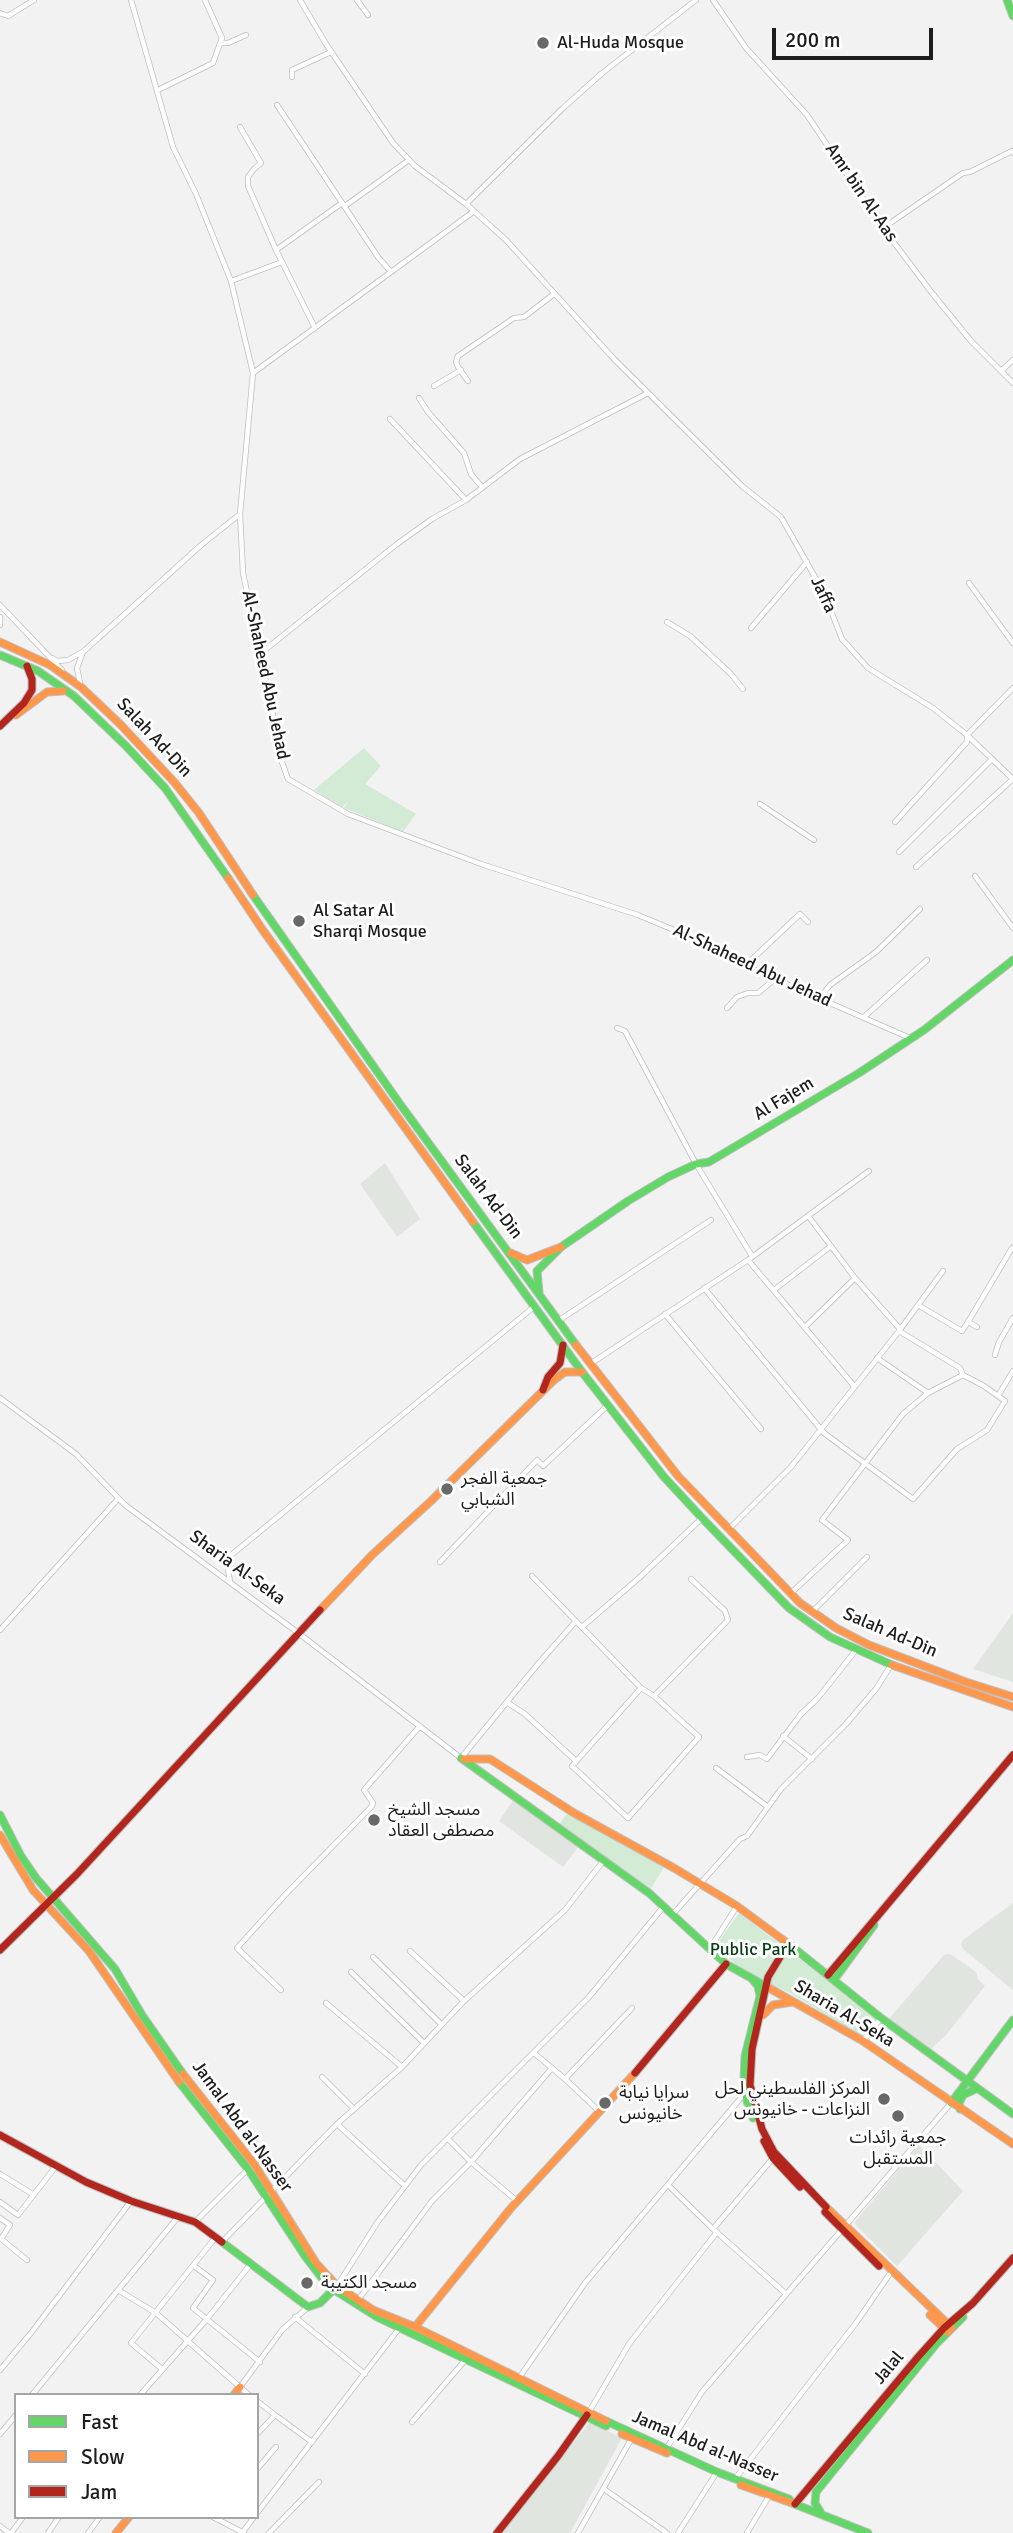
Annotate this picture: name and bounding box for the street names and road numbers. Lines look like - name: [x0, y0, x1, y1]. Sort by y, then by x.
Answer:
- street label: Amr bin Al-Aas: [820, 140, 902, 246]
- street label: Jaffa: [805, 573, 841, 617]
- street label: Al-Shaheed Abu Jehad: [237, 589, 293, 761]
- street label: Salah Ad-Din: [112, 694, 196, 782]
- street label: Al-Shaheed Abu Jehad: [669, 920, 835, 1012]
- street label: Al Fajem: [750, 1073, 818, 1125]
- street label: Salah Ad-Din: [449, 1150, 527, 1244]
- street label: Sharia Al-Seka: [185, 1526, 289, 1610]
- street label: Salah Ad-Din: [840, 1603, 940, 1663]
- street label: Sharia Al-Seka: [790, 1976, 898, 2052]
- street label: Jamal Abd al-Nasser: [187, 2057, 297, 2197]
- street label: Jalal: [869, 2347, 909, 2389]
- street label: Jamal Abd al-Nasser: [629, 2406, 781, 2488]

